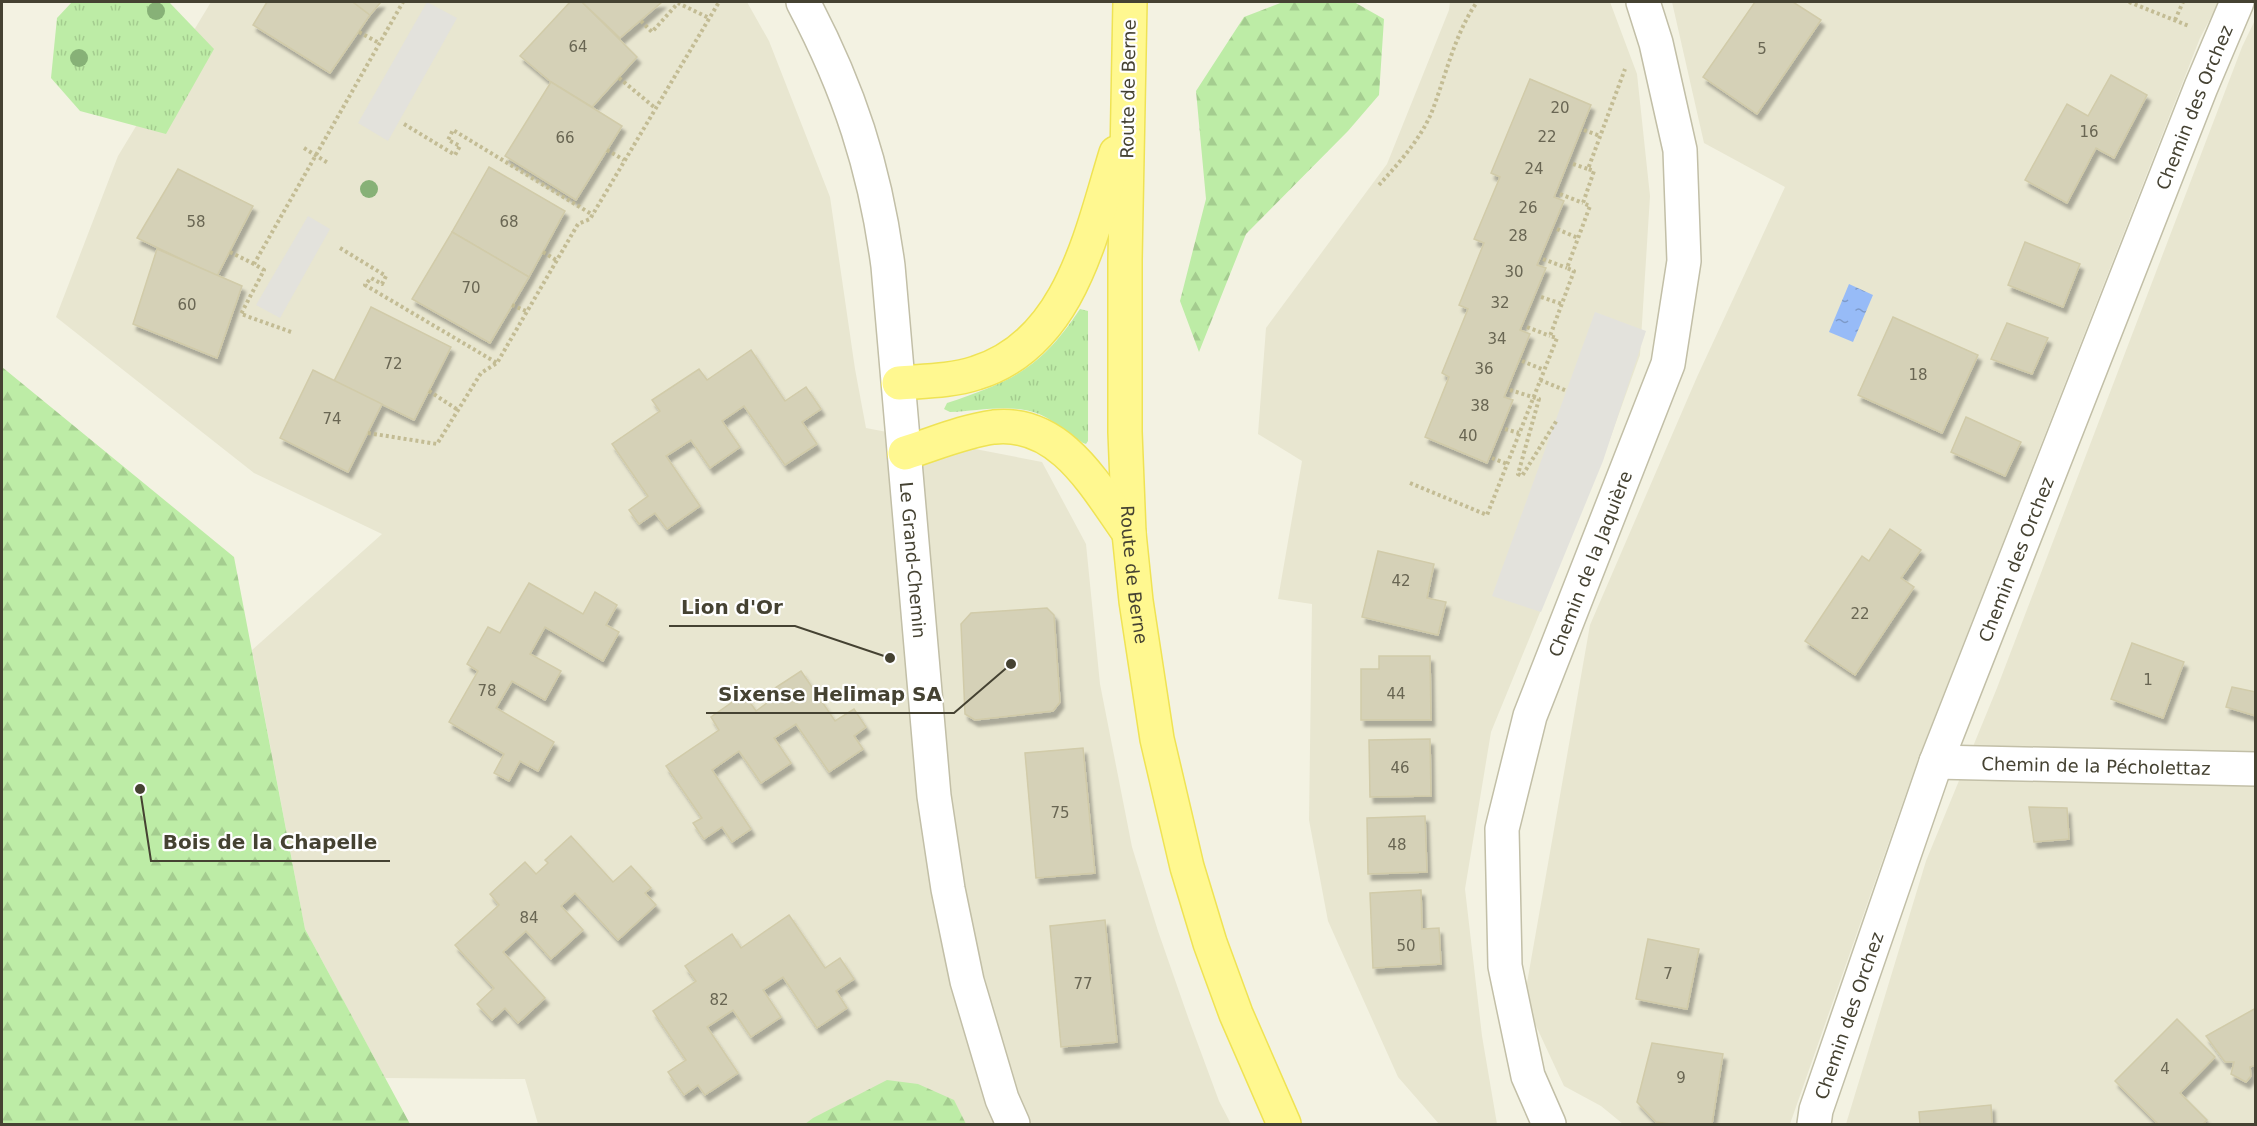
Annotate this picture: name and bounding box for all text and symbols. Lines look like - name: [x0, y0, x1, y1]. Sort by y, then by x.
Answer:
- street label: Route de Berne: [1116, 19, 1140, 159]
- street label: Chemin des Orchez: [2151, 22, 2237, 192]
- house number: 64: [568, 38, 588, 56]
- house number: 5: [1757, 40, 1767, 58]
- house number: 20: [1550, 99, 1570, 117]
- house number: 16: [2079, 123, 2099, 141]
- house number: 22: [1537, 128, 1557, 146]
- house number: 66: [555, 129, 575, 147]
- house number: 24: [1524, 160, 1544, 178]
- house number: 26: [1518, 199, 1538, 217]
- house number: 58: [186, 213, 206, 231]
- house number: 68: [499, 213, 519, 231]
- house number: 28: [1508, 227, 1528, 245]
- house number: 30: [1504, 263, 1524, 281]
- house number: 70: [461, 279, 481, 297]
- house number: 32: [1490, 294, 1510, 312]
- house number: 60: [177, 296, 197, 314]
- house number: 34: [1487, 330, 1507, 348]
- house number: 72: [383, 355, 403, 373]
- house number: 36: [1474, 360, 1494, 378]
- house number: 18: [1908, 366, 1928, 384]
- house number: 38: [1470, 397, 1490, 415]
- house number: 74: [322, 410, 342, 428]
- house number: 40: [1458, 427, 1478, 445]
- street label: Chemin de la Jaquière: [1544, 467, 1636, 660]
- street label: Chemin des Orchez: [1974, 474, 2057, 645]
- street label: Le Grand-Chemin: [896, 481, 931, 639]
- street label: Route de Berne: [1117, 505, 1153, 645]
- house number: 42: [1391, 572, 1411, 590]
- callout: Lion d'Or: [669, 588, 795, 626]
- text: Lion d'Or: [681, 595, 783, 619]
- house number: 22: [1850, 605, 1870, 623]
- house number: 1: [2143, 671, 2153, 689]
- callout: Sixense Helimap SA: [706, 675, 954, 713]
- house number: 78: [477, 682, 497, 700]
- text: Sixense Helimap SA: [718, 682, 942, 706]
- house number: 44: [1386, 685, 1406, 703]
- street label: Chemin de la Pécholettaz: [1981, 752, 2211, 779]
- house number: 46: [1390, 759, 1410, 777]
- house number: 75: [1050, 804, 1070, 822]
- callout: Bois de la Chapelle: [151, 823, 390, 861]
- text: Bois de la Chapelle: [163, 830, 377, 854]
- house number: 48: [1387, 836, 1407, 854]
- house number: 84: [519, 909, 539, 927]
- street label: Chemin des Orchez: [1810, 929, 1887, 1102]
- house number: 50: [1396, 937, 1416, 955]
- house number: 7: [1663, 965, 1673, 983]
- house number: 77: [1073, 975, 1093, 993]
- house number: 82: [709, 991, 729, 1009]
- house number: 4: [2160, 1060, 2170, 1078]
- house number: 9: [1676, 1069, 1686, 1087]

